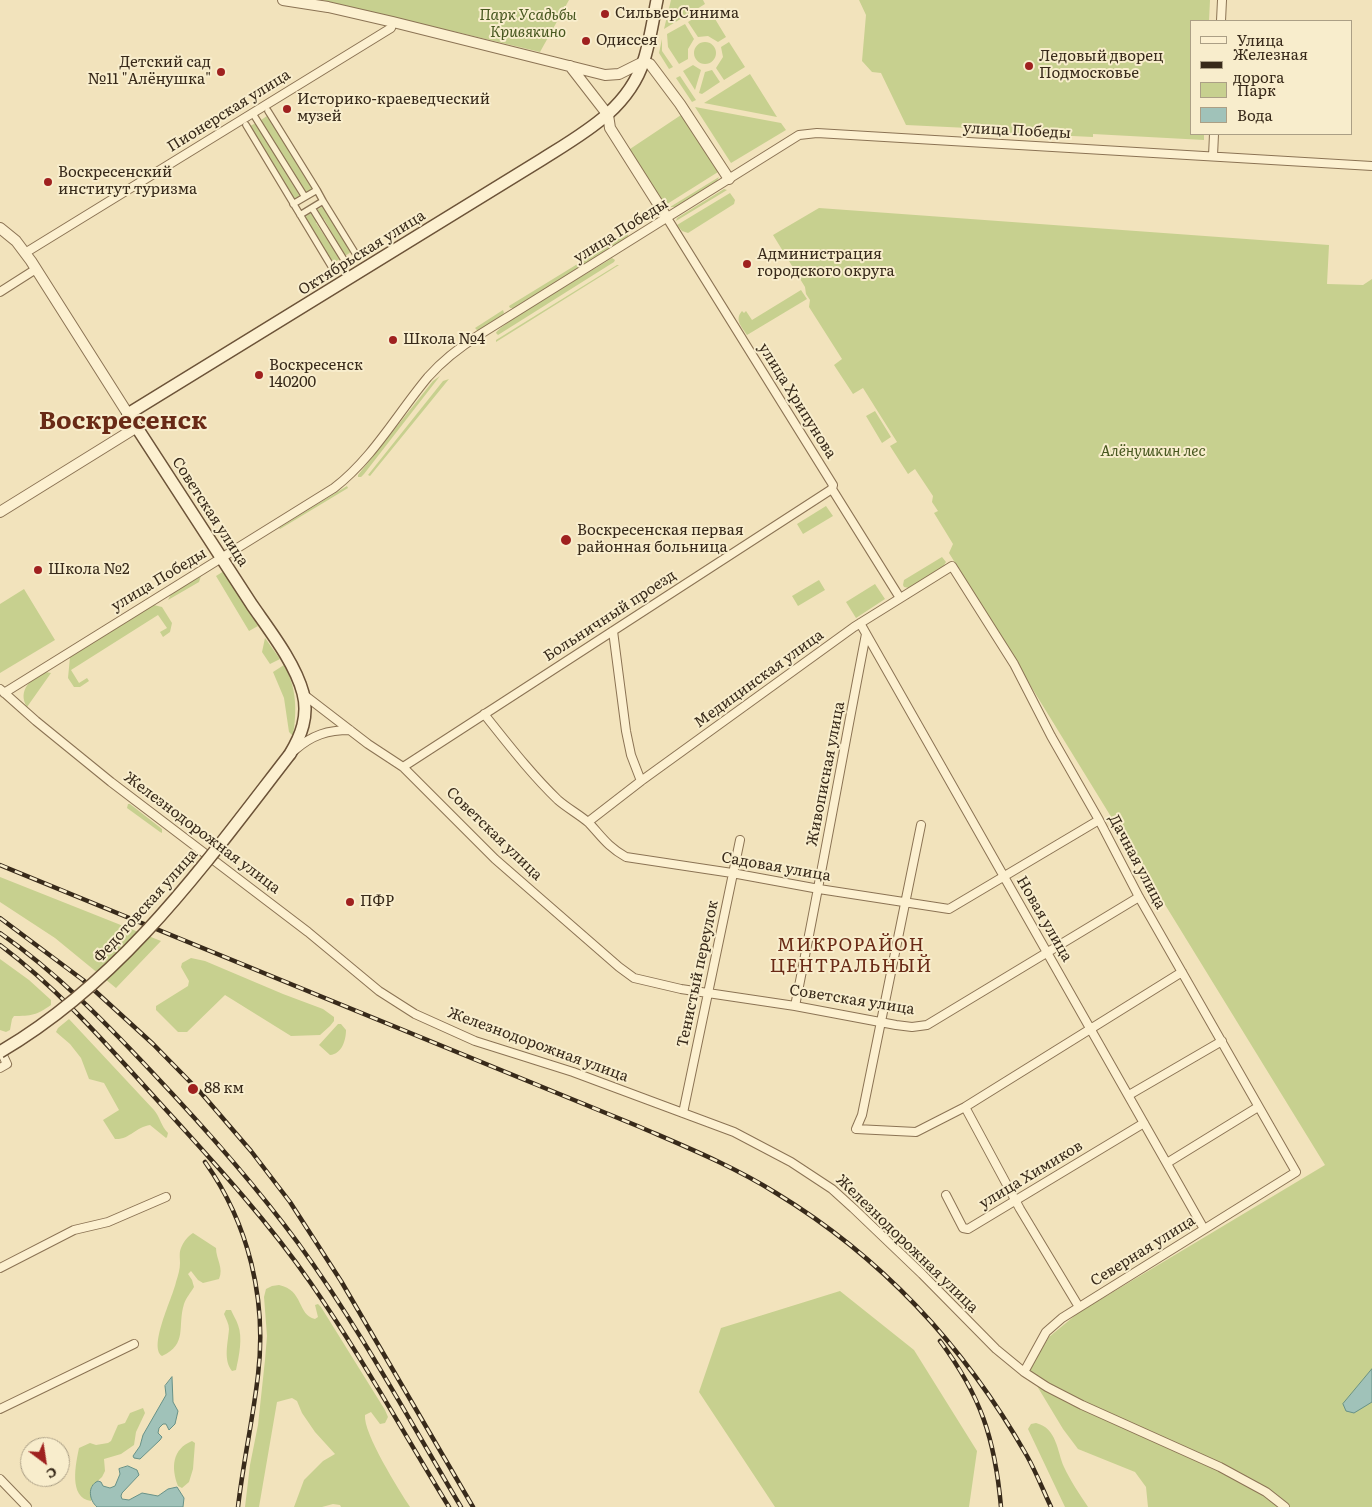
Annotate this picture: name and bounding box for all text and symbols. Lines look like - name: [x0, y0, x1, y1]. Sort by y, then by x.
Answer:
- place label: СильверСинима: [615, 5, 739, 23]
- park label: Парк Усадьбы Кривякино: [479, 7, 577, 42]
- marker: СильверСинима: [599, 8, 611, 20]
- legend: [1190, 20, 1352, 135]
- text: Улица: [1237, 28, 1284, 51]
- place label: Одиссея: [596, 32, 658, 50]
- marker: Одиссея: [580, 35, 592, 47]
- text: Железная дорога: [1233, 42, 1308, 88]
- place label: Ледовый дворец Подмосковье: [1039, 48, 1163, 83]
- place label: Детский сад №11 "Алёнушка": [88, 54, 211, 89]
- marker: Ледовый дворец Подмосковье: [1023, 60, 1035, 72]
- street label: Пионерская улица: [164, 66, 294, 156]
- marker: Детский сад №11 "Алёнушка": [215, 66, 227, 78]
- text: Парк: [1237, 78, 1276, 101]
- place label: Историко-краеведческий музей: [297, 91, 490, 126]
- marker: Историко-краеведческий музей: [281, 103, 293, 115]
- text: Вода: [1237, 103, 1273, 126]
- street label: улица Победы: [963, 119, 1071, 143]
- place label: Воскресенский институт туризма: [58, 164, 197, 199]
- marker: Воскресенский институт туризма: [42, 176, 54, 188]
- street label: улица Победы: [570, 195, 672, 267]
- street label: Октябрьская улица: [295, 207, 429, 299]
- place label: Администрация городского округа: [757, 246, 895, 281]
- marker: Администрация городского округа: [741, 258, 753, 270]
- place label: Школа №4: [403, 331, 485, 349]
- marker: Школа №4: [387, 334, 399, 346]
- street label: улица Хрипунова: [754, 340, 840, 462]
- place label: Воскресенск 140200: [269, 357, 363, 392]
- marker: Воскресенск 140200: [253, 369, 265, 381]
- district label: Воскресенск: [39, 407, 207, 437]
- park label: Алёнушкин лес: [1100, 443, 1206, 461]
- street label: Советская улица: [168, 454, 252, 570]
- place label: Воскресенская первая районная больница: [577, 522, 744, 557]
- marker: Воскресенская первая районная больница: [559, 533, 573, 547]
- street label: улица Победы: [108, 544, 210, 616]
- place label: Школа №2: [48, 561, 130, 579]
- marker: Школа №2: [32, 564, 44, 576]
- street label: Больничный проезд: [540, 566, 680, 666]
- street label: Медицинская улица: [691, 626, 827, 732]
- street label: Живописная улица: [803, 700, 849, 848]
- street label: Железнодорожная улица: [120, 768, 284, 898]
- street label: Советская улица: [442, 784, 546, 884]
- street label: Дачная улица: [1105, 812, 1169, 912]
- street label: Федотовская улица: [90, 846, 202, 966]
- street label: Садовая улица: [720, 849, 832, 885]
- street label: Новая улица: [1012, 873, 1076, 965]
- place label: ПФР: [360, 893, 394, 911]
- marker: ПФР: [344, 896, 356, 908]
- street label: Тенистый переулок: [674, 899, 722, 1049]
- district label: МИКРОРАЙОН ЦЕНТРАЛЬНЫЙ: [768, 935, 934, 978]
- street label: Советская улица: [788, 981, 916, 1019]
- street label: Железнодорожная улица: [445, 1004, 631, 1086]
- place label: 88 км: [204, 1080, 244, 1098]
- marker: 88 км: [186, 1082, 200, 1096]
- street label: улица Химиков: [976, 1137, 1086, 1213]
- street label: Железнодорожная улица: [832, 1171, 982, 1317]
- street label: Северная улица: [1087, 1212, 1199, 1290]
- north arrow: [20, 1437, 70, 1487]
- text: С: [43, 1463, 62, 1485]

